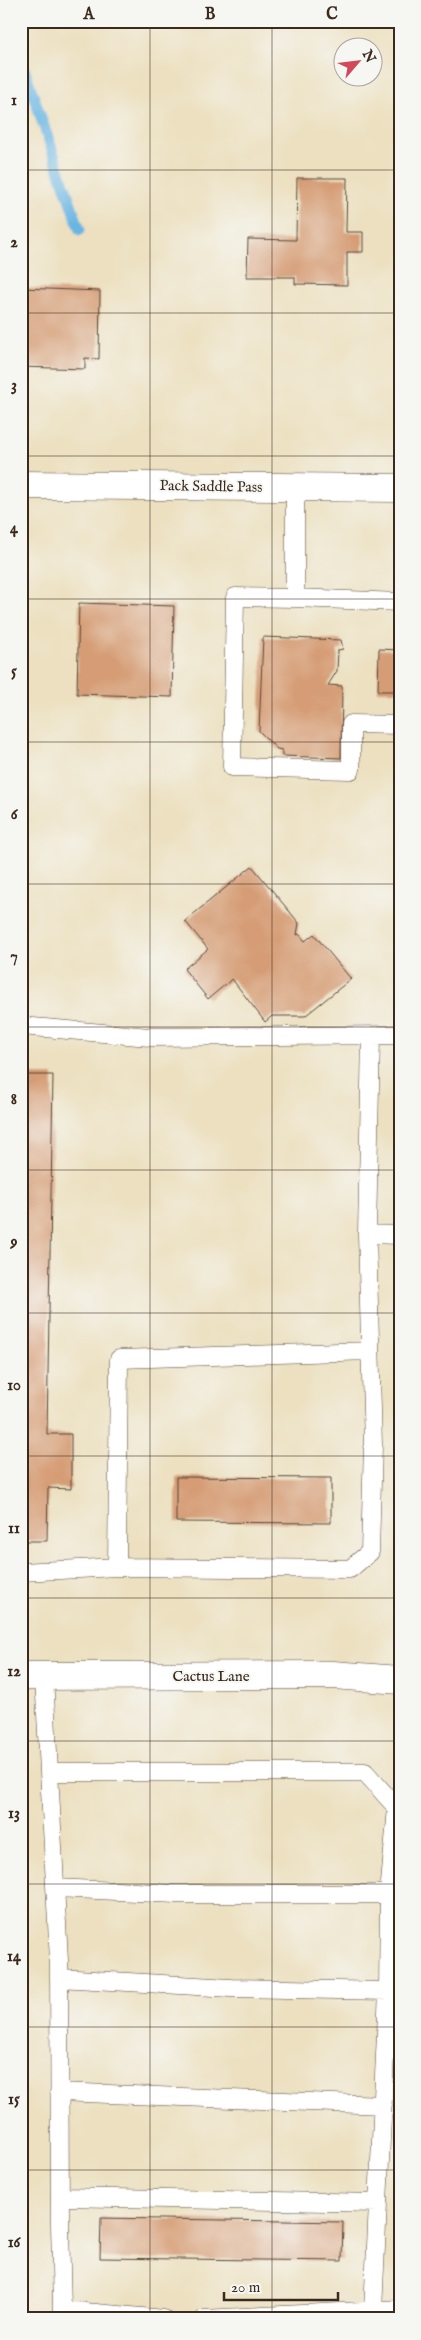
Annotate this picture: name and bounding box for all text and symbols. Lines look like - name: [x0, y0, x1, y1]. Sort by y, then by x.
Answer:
- text: A: [83, 5, 96, 25]
- text: B: [205, 5, 216, 25]
- text: C: [326, 5, 338, 25]
- north arrow: [334, 38, 384, 88]
- text: N: [357, 46, 379, 66]
- text: 1: [11, 91, 17, 111]
- text: 2: [10, 233, 18, 253]
- text: 3: [11, 376, 17, 396]
- street label: Pack Saddle Pass: [159, 476, 263, 497]
- text: 4: [10, 519, 19, 539]
- text: 5: [11, 662, 17, 682]
- text: 6: [11, 805, 19, 825]
- text: 7: [10, 947, 18, 967]
- text: 8: [11, 1090, 17, 1110]
- text: 9: [10, 1233, 18, 1253]
- text: 10: [7, 1376, 21, 1396]
- text: 11: [8, 1519, 20, 1539]
- text: 12: [7, 1662, 21, 1682]
- street label: Cactus Lane: [172, 1667, 250, 1686]
- text: 13: [8, 1804, 20, 1824]
- text: 14: [7, 1947, 22, 1967]
- text: 15: [8, 2090, 20, 2110]
- text: 16: [8, 2233, 22, 2253]
- scale bar: [224, 2270, 337, 2302]
- text: 20 m: [231, 2278, 261, 2297]

